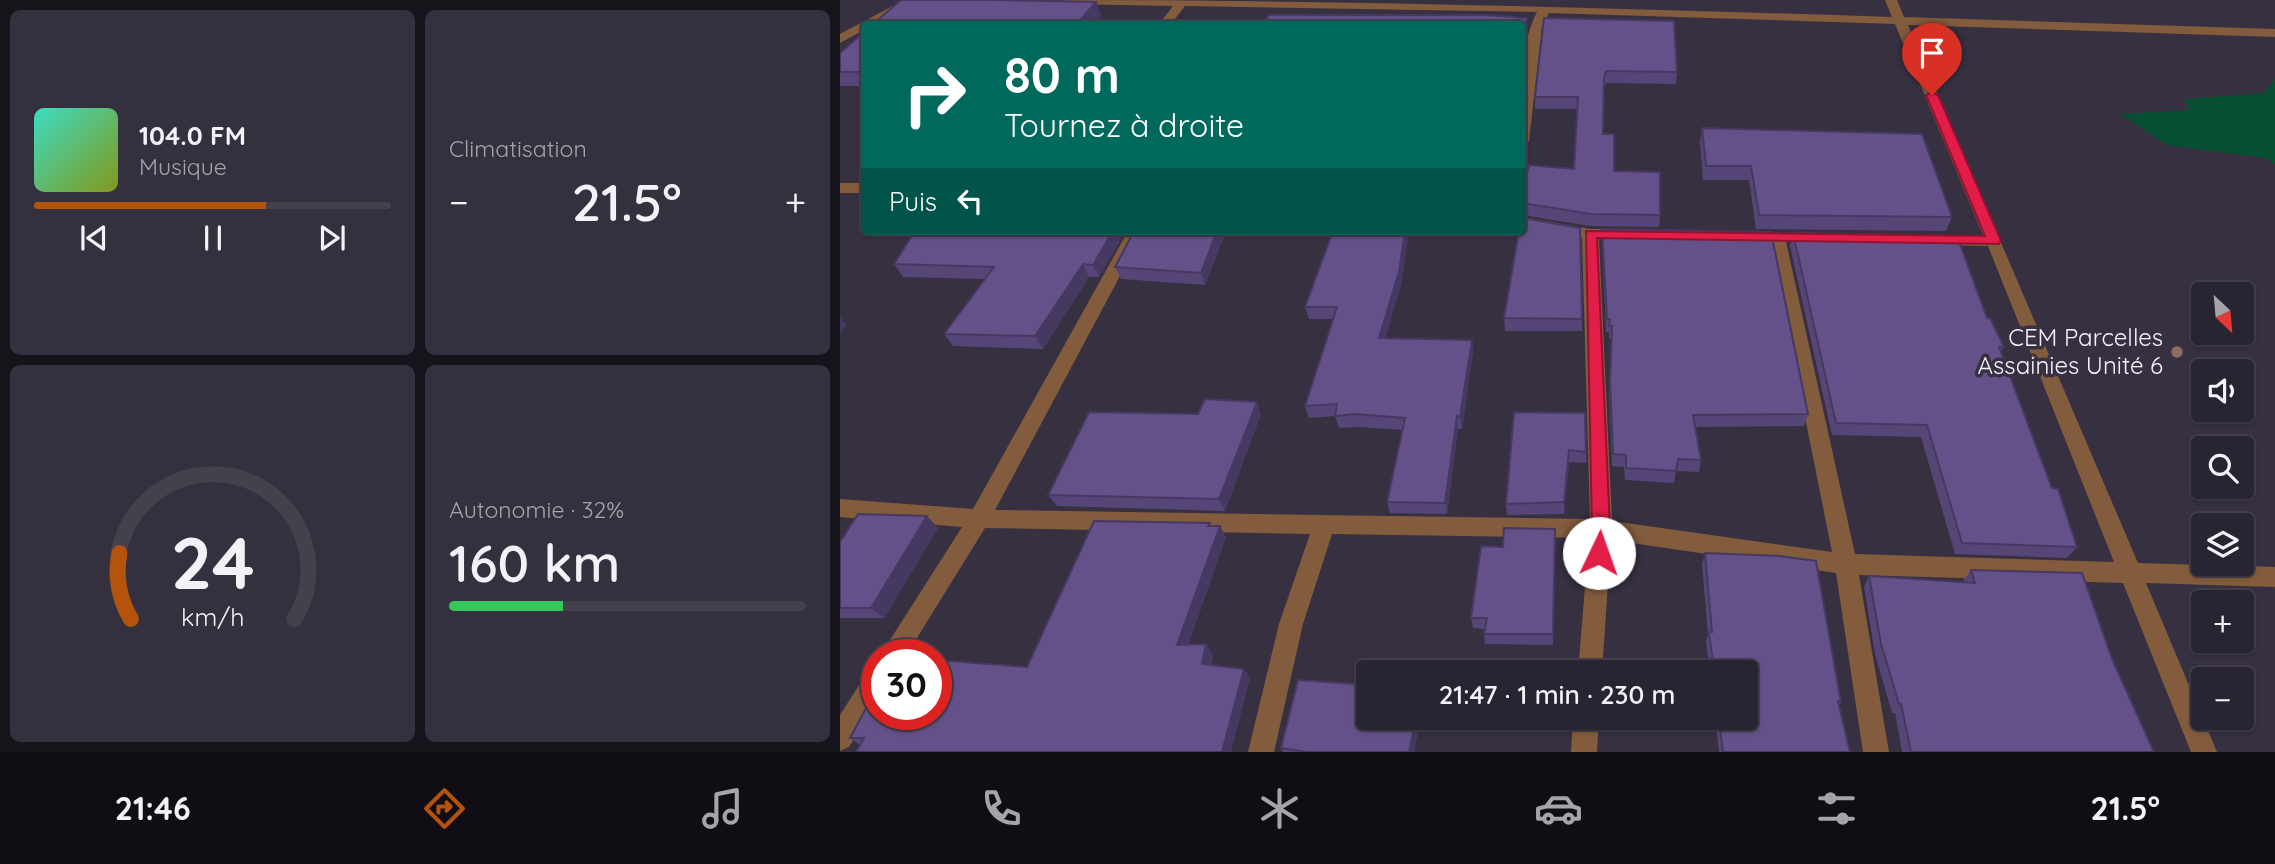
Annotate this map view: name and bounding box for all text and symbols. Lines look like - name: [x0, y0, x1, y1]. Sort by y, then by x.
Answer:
- pin: [1902, 23, 1962, 95]
- icon: arrive: [1913, 34, 1951, 72]
- text: 80 m: [1004, 44, 1120, 105]
- icon: right: [889, 49, 980, 140]
- text: Tournez à droite: [1004, 105, 1244, 145]
- text: 104.0 FM: [139, 119, 246, 152]
- text: Climatisation: [449, 134, 587, 163]
- text: Musique: [139, 152, 227, 181]
- text: 21.5°: [572, 169, 682, 234]
- text: −: [449, 178, 469, 226]
- text: +: [785, 178, 806, 226]
- icon: left: [951, 182, 989, 220]
- text: Puis: [889, 185, 937, 218]
- icon: previous: [75, 219, 113, 257]
- icon: pause: [194, 219, 232, 257]
- icon: next: [313, 219, 351, 257]
- north arrow: [2191, 282, 2254, 345]
- map controls: [2191, 282, 2254, 730]
- place label: CEM Parcelles Assainies Unité 6: [1978, 322, 2163, 380]
- marker: CEM Parcelles Assainies Unité 6: [2169, 344, 2185, 360]
- button: sound: [2191, 359, 2254, 422]
- button: search: [2191, 436, 2254, 499]
- text: Autonomie · 32%: [449, 495, 624, 524]
- button: layers: [2191, 513, 2254, 576]
- position arrow: [1562, 516, 1636, 590]
- text: 24: [170, 517, 255, 608]
- text: 160 km: [449, 530, 620, 595]
- button: +: [2191, 590, 2254, 653]
- text: km/h: [181, 601, 244, 632]
- speed limit sign: 30: [861, 639, 952, 730]
- button: −: [2191, 667, 2254, 730]
- text: 21:47 · 1 min · 230 m: [1439, 678, 1675, 711]
- icon: directions: [420, 784, 469, 833]
- icon: music: [698, 784, 747, 833]
- icon: phone: [977, 784, 1026, 833]
- icon: climate: [1255, 784, 1304, 833]
- icon: car: [1534, 784, 1583, 833]
- icon: filters: [1812, 784, 1861, 833]
- text: 21:46: [115, 788, 191, 828]
- text: 21.5°: [2091, 788, 2160, 828]

